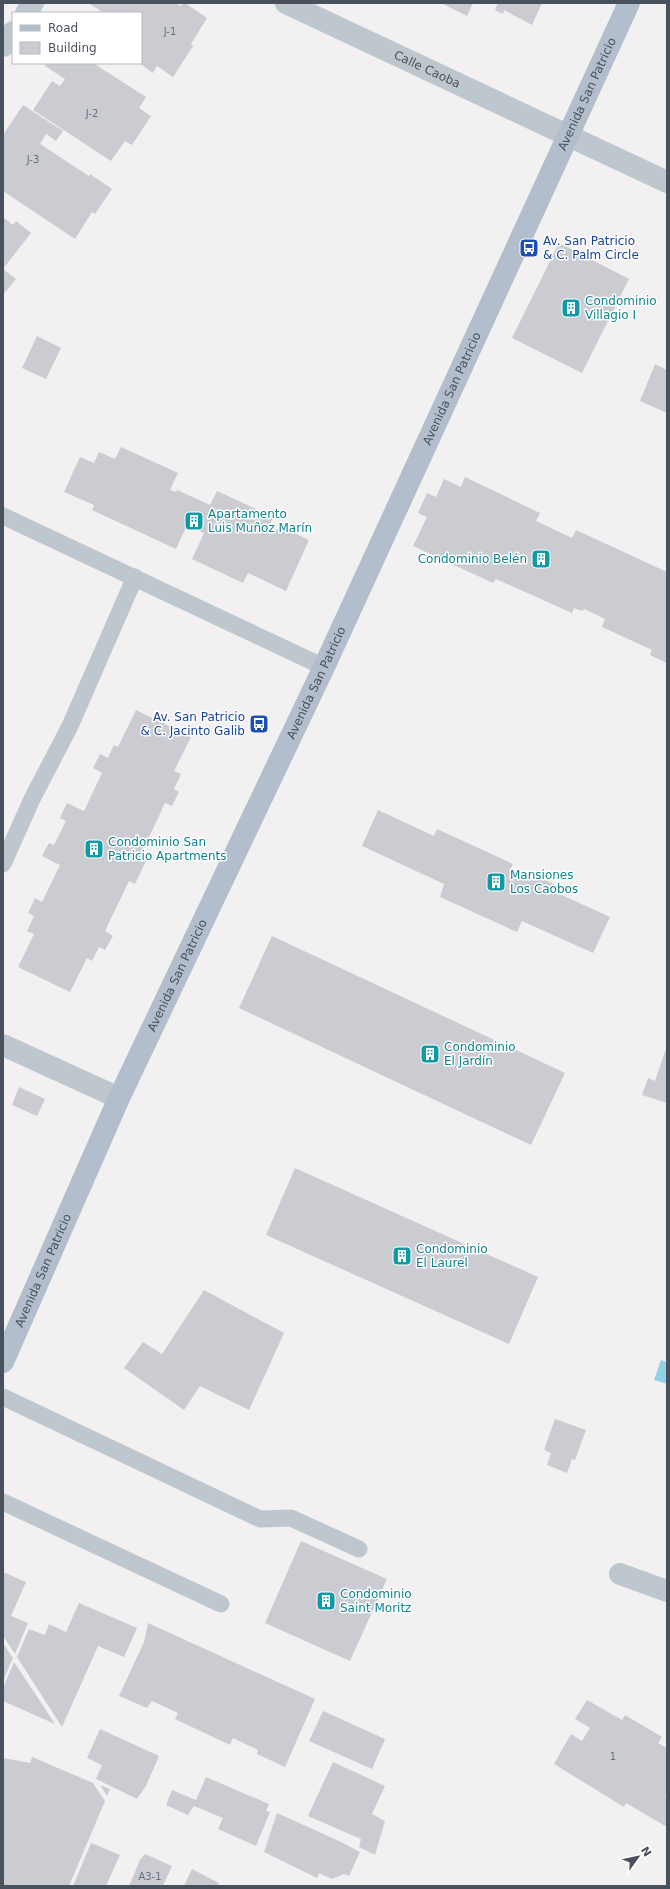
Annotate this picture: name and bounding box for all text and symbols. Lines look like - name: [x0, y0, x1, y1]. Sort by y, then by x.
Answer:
- legend: [12, 12, 142, 64]
- text: Road: [48, 21, 78, 35]
- house number: J-1: [163, 26, 176, 37]
- street label: Avenida San Patricio: [555, 36, 619, 153]
- text: Building: [48, 41, 97, 55]
- street label: Calle Caoba: [392, 48, 463, 91]
- house number: J-2: [85, 108, 98, 119]
- house number: J-3: [26, 154, 39, 165]
- place label: Av. San Patricio & C. Palm Circle: [543, 234, 639, 262]
- bus stop icon: Av. San Patricio & C. Palm Circle: [518, 237, 540, 259]
- place label: Condominio Villagio I: [585, 294, 657, 322]
- building icon: Condominio Villagio I: [560, 297, 582, 319]
- street label: Avenida San Patricio: [420, 330, 484, 447]
- place label: Apartamento Luis Muñoz Marín: [208, 507, 312, 535]
- building icon: Apartamento Luis Muñoz Marín: [183, 510, 205, 532]
- building icon: Condominio Belén: [530, 548, 552, 570]
- place label: Condominio Belén: [418, 552, 527, 566]
- street label: Avenida San Patricio: [284, 624, 349, 741]
- place label: Av. San Patricio & C. Jacinto Galib: [141, 710, 245, 738]
- bus stop icon: Av. San Patricio & C. Jacinto Galib: [248, 713, 270, 735]
- place label: Condominio San Patricio Apartments: [108, 835, 227, 863]
- building icon: Condominio San Patricio Apartments: [83, 838, 105, 860]
- place label: Mansiones Los Caobos: [510, 868, 578, 896]
- building icon: Mansiones Los Caobos: [485, 871, 507, 893]
- street label: Avenida San Patricio: [145, 917, 210, 1034]
- place label: Condominio El Jardín: [444, 1040, 516, 1068]
- building icon: Condominio El Jardín: [419, 1043, 441, 1065]
- street label: Avenida San Patricio: [12, 1212, 74, 1329]
- place label: Condominio El Laurel: [416, 1242, 488, 1270]
- building icon: Condominio El Laurel: [391, 1245, 413, 1267]
- place label: Condominio Saint Moritz: [340, 1587, 412, 1615]
- building icon: Condominio Saint Moritz: [315, 1590, 337, 1612]
- house number: 1: [610, 1751, 616, 1762]
- north arrow: [618, 1837, 658, 1877]
- text: N: [638, 1844, 654, 1859]
- house number: A3-1: [138, 1871, 162, 1882]

